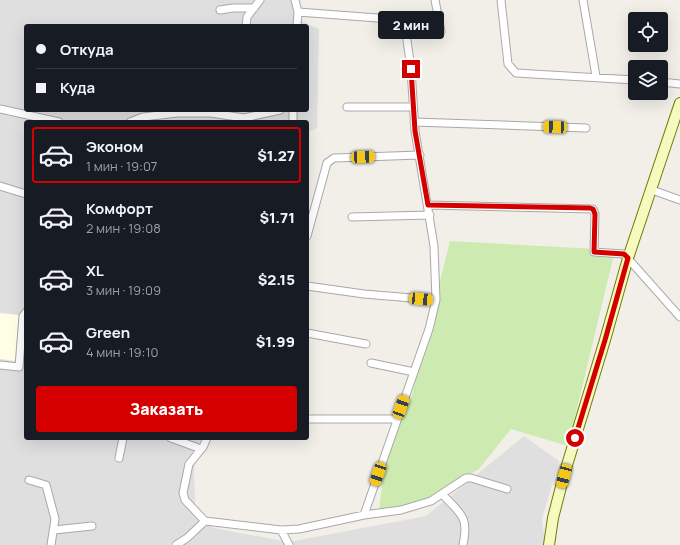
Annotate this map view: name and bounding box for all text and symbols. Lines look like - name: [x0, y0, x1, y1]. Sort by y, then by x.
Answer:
- callout: 2 мин: [378, 11, 444, 39]
- map controls: [628, 12, 668, 100]
- button: locate: [628, 12, 668, 52]
- text: 2 мин: [393, 16, 429, 34]
- text: Откуда: [60, 39, 114, 60]
- route end: [402, 60, 420, 78]
- button: layers: [628, 60, 668, 100]
- text: Куда: [60, 77, 95, 98]
- car: [543, 121, 567, 133]
- text: Эконом: [86, 136, 143, 157]
- icon: car: [38, 137, 74, 173]
- text: $1.27: [257, 145, 295, 166]
- car: [351, 151, 375, 163]
- text: 1 мин · 19:07: [86, 157, 157, 175]
- text: Комфорт: [86, 198, 153, 219]
- icon: car: [38, 199, 74, 235]
- text: $1.71: [259, 207, 295, 228]
- text: 2 мин · 19:08: [86, 219, 161, 237]
- text: XL: [86, 260, 104, 281]
- icon: car: [38, 261, 74, 297]
- text: $2.15: [258, 269, 295, 290]
- text: 3 мин · 19:09: [86, 281, 161, 299]
- car: [409, 292, 433, 306]
- text: Green: [86, 322, 130, 343]
- icon: car: [38, 323, 74, 359]
- text: $1.99: [256, 331, 295, 352]
- text: 4 мин · 19:10: [86, 343, 159, 361]
- button: Заказать: [36, 386, 297, 432]
- car: [391, 394, 411, 420]
- route start: [566, 429, 584, 447]
- car: [368, 461, 388, 487]
- car: [555, 463, 573, 489]

